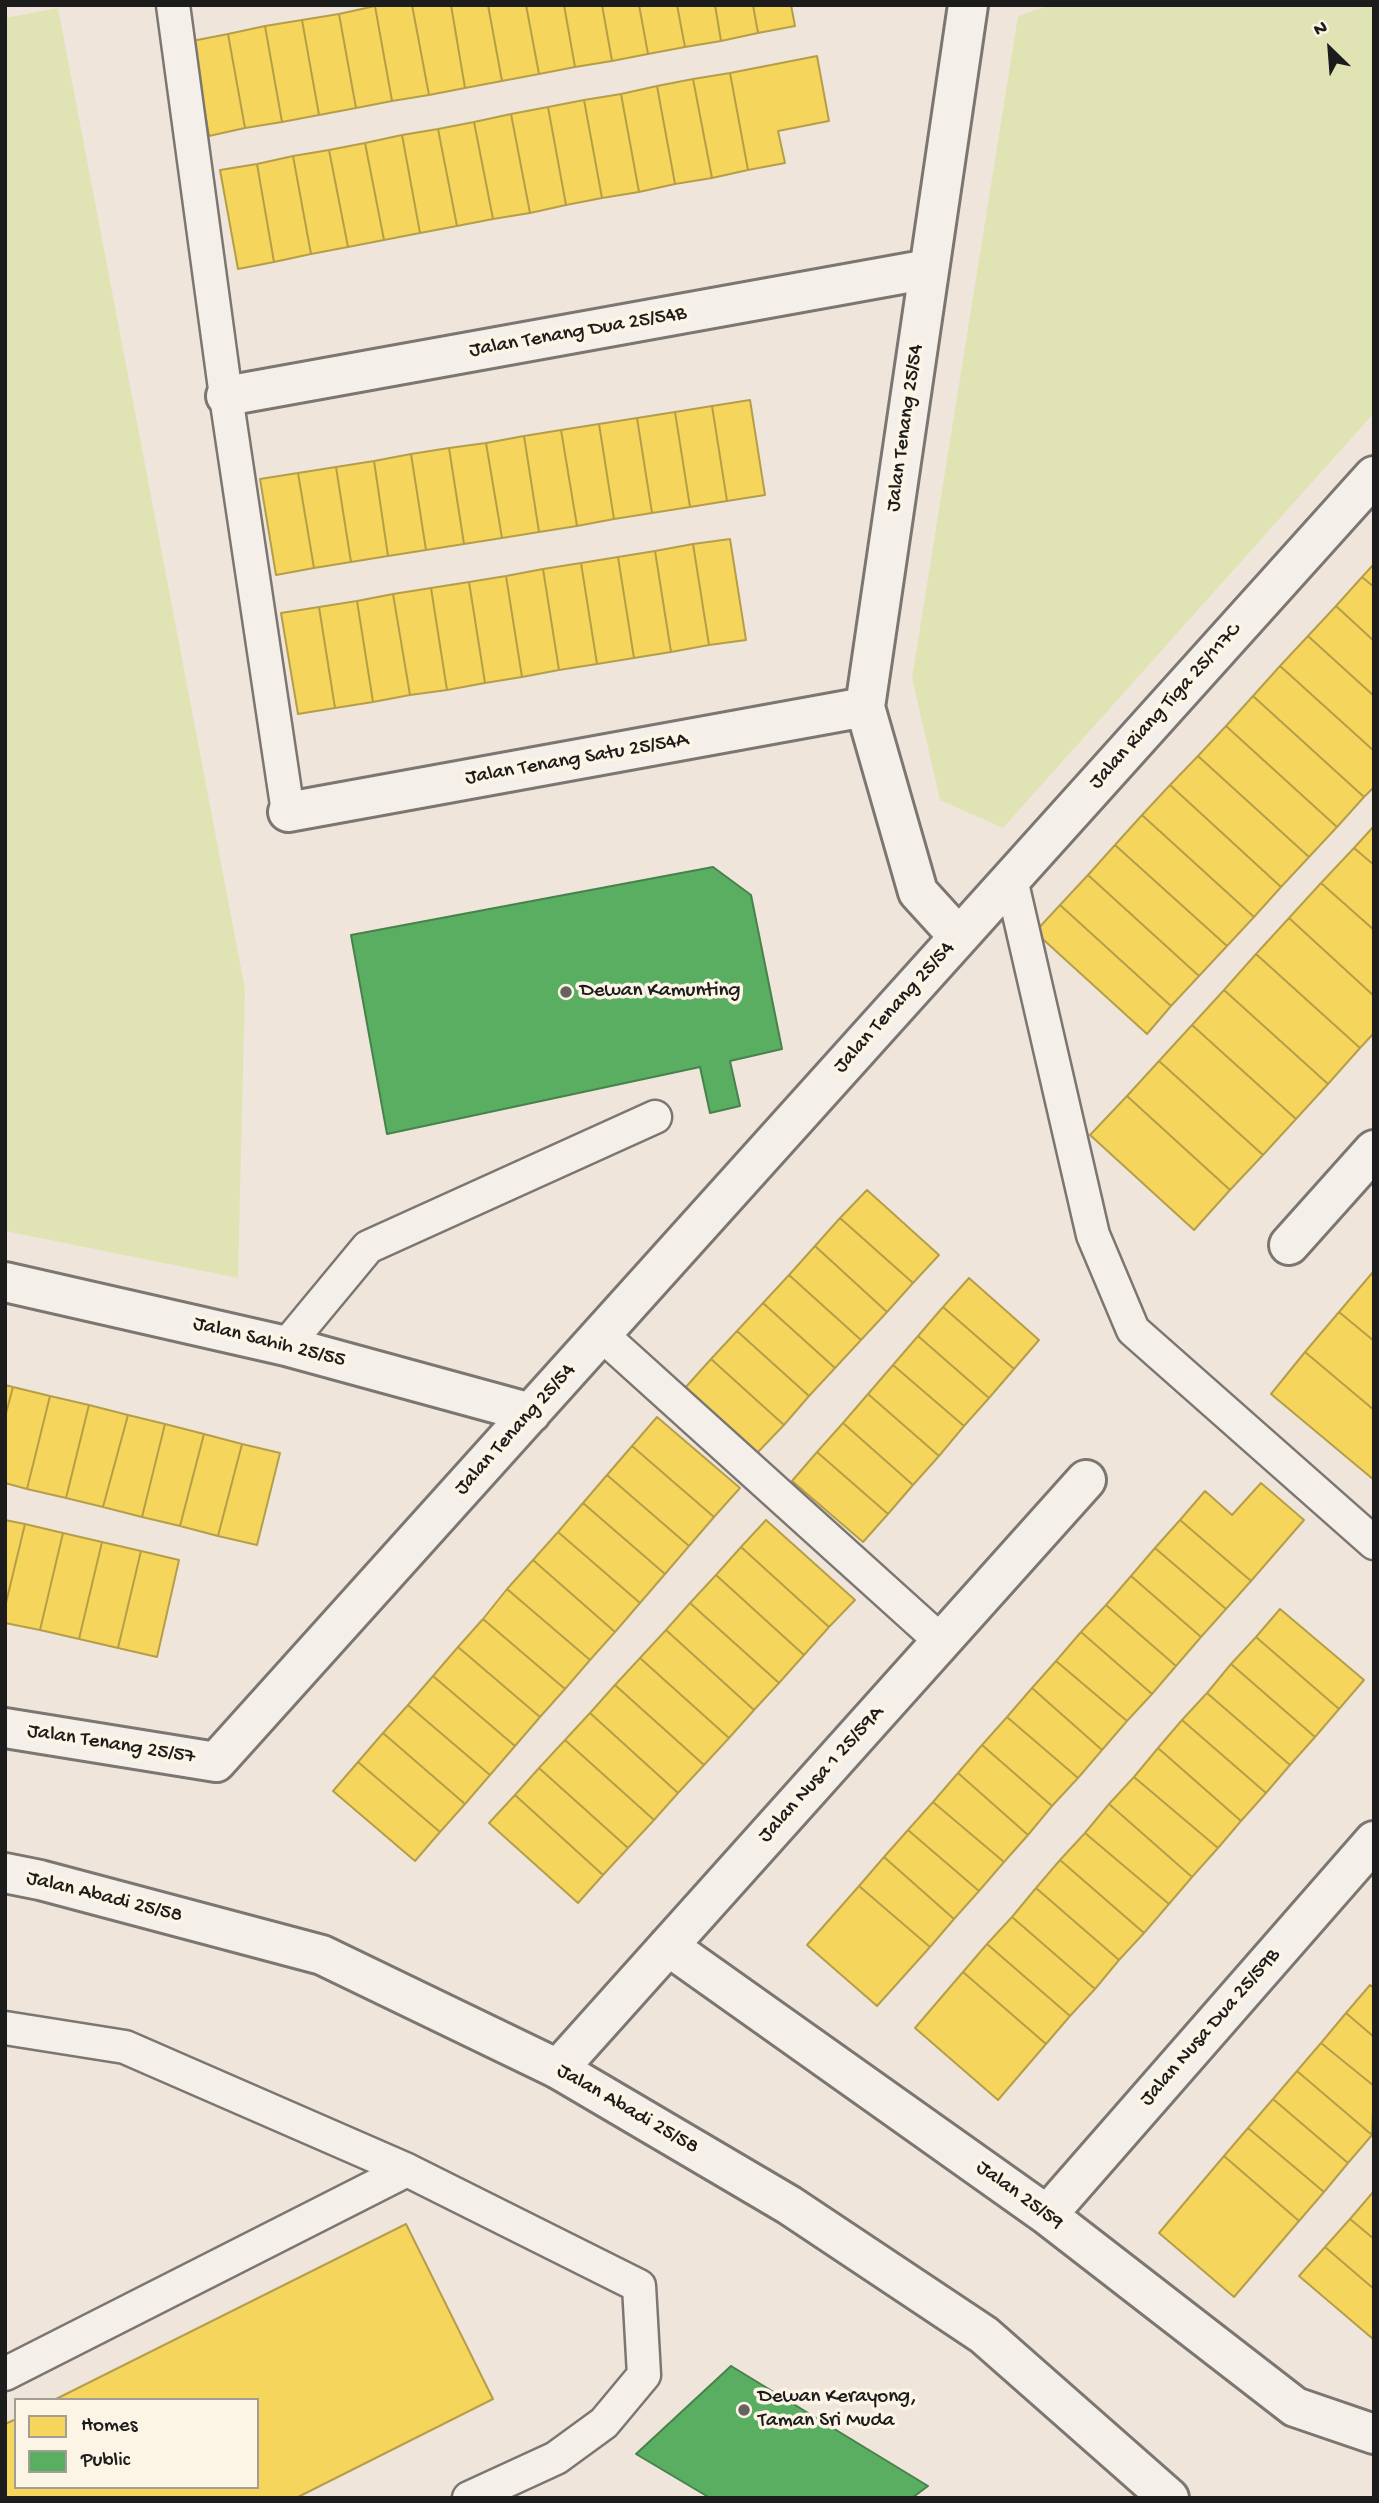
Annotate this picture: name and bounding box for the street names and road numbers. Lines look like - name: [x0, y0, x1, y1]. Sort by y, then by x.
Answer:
- street label: Jalan Tenang Dua 25/54B: [468, 302, 688, 364]
- street label: Jalan Tenang 25/54: [882, 343, 930, 513]
- street label: Jalan Riang Tiga 25/117C: [1085, 619, 1247, 795]
- street label: Jalan Tenang Satu 25/54A: [464, 728, 690, 792]
- street label: Jalan Tenang 25/54: [829, 937, 961, 1079]
- street label: Jalan Sahih 25/55: [190, 1312, 348, 1374]
- street label: Jalan Tenang 25/54: [450, 1359, 582, 1501]
- street label: Jalan Nusa 1 25/59A: [754, 1701, 890, 1849]
- street label: Jalan Tenang 25/57: [25, 1719, 197, 1771]
- street label: Jalan Abadi 25/58: [23, 1866, 185, 1930]
- street label: Jalan Nusa Dua 25/59B: [1136, 1944, 1286, 2112]
- street label: Jalan Abadi 25/58: [551, 2059, 703, 2161]
- street label: Jalan 25/59: [970, 2156, 1068, 2236]

